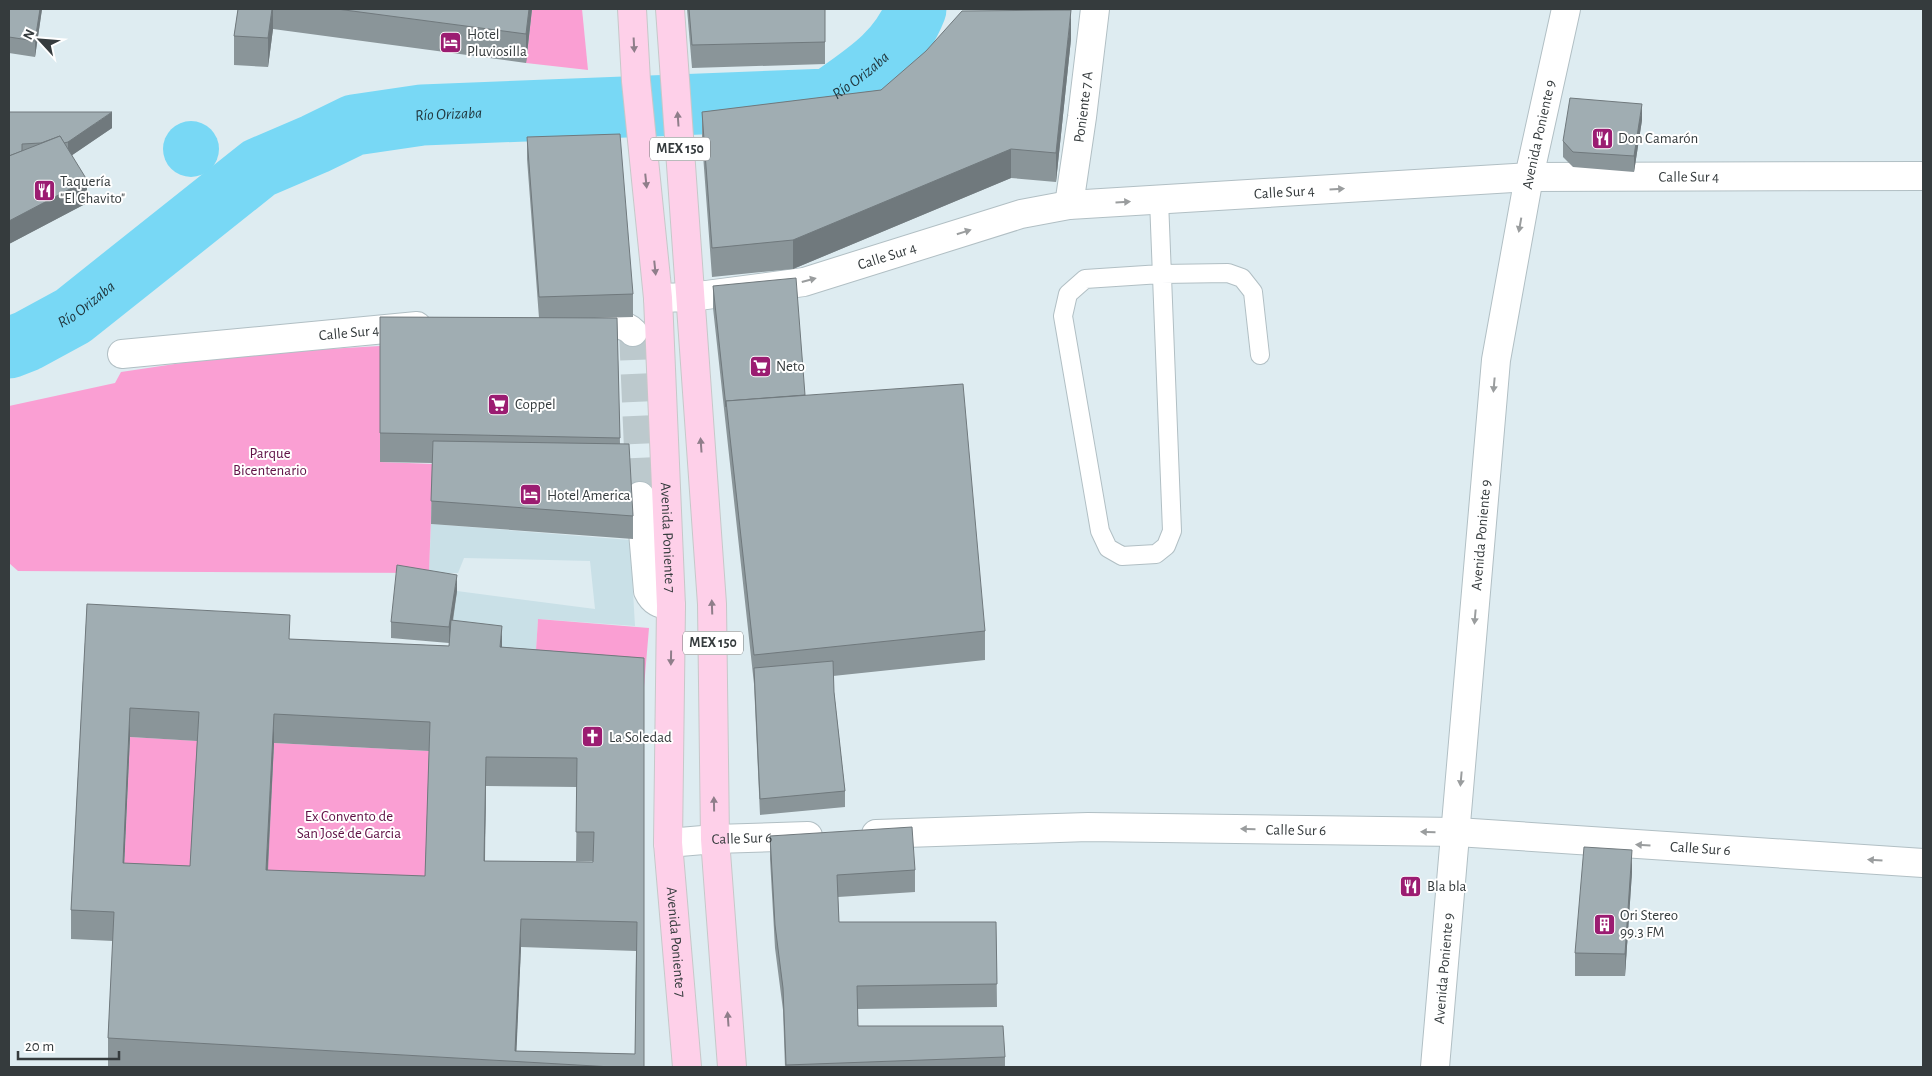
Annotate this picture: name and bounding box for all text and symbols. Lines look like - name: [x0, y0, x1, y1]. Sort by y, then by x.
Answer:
- north arrow: [15, 15, 65, 65]
- text: N: [21, 27, 38, 42]
- place label: Hotel Pluviosilla: [467, 27, 527, 59]
- hotel icon: Hotel Pluviosilla: [439, 31, 463, 55]
- one-way arrow: [630, 37, 638, 53]
- water label: Río Orizaba: [829, 49, 892, 102]
- street label: Poniente 7 A: [1071, 70, 1095, 144]
- street label: Avenida Poniente 9: [1519, 79, 1558, 190]
- water label: Río Orizaba: [414, 105, 482, 124]
- one-way arrow: [673, 110, 681, 126]
- restaurant icon: Don Camarón: [1590, 126, 1614, 150]
- place label: Don Camarón: [1618, 131, 1698, 146]
- road number: MEX 150: [650, 138, 710, 160]
- street label: Calle Sur 4: [1658, 169, 1719, 184]
- place label: Taquería "El Chavito": [60, 174, 125, 206]
- one-way arrow: [643, 174, 651, 190]
- restaurant icon: Taquería "El Chavito": [32, 178, 56, 202]
- street label: Calle Sur 4: [1254, 183, 1315, 201]
- one-way arrow: [1329, 184, 1345, 192]
- one-way arrow: [1115, 198, 1131, 206]
- one-way arrow: [1516, 217, 1524, 233]
- one-way arrow: [956, 228, 971, 236]
- street label: Calle Sur 4: [856, 240, 918, 272]
- one-way arrow: [651, 260, 659, 276]
- one-way arrow: [801, 276, 816, 284]
- water label: Río Orizaba: [55, 278, 118, 331]
- street label: Calle Sur 4: [318, 322, 380, 343]
- supermarket icon: Neto: [748, 354, 772, 378]
- place label: Neto: [776, 359, 805, 374]
- one-way arrow: [1490, 377, 1498, 393]
- supermarket icon: Coppel: [487, 392, 511, 416]
- place label: Coppel: [515, 397, 556, 412]
- one-way arrow: [697, 436, 705, 452]
- park label: Parque Bicentenario: [233, 446, 307, 478]
- street label: Avenida Poniente 9: [1469, 479, 1493, 591]
- street label: Avenida Poniente 7: [658, 482, 678, 593]
- hotel icon: Hotel America: [519, 483, 543, 507]
- place label: Hotel America: [547, 488, 631, 503]
- one-way arrow: [708, 598, 716, 614]
- one-way arrow: [1470, 609, 1478, 625]
- road number: MEX 150: [683, 632, 743, 654]
- one-way arrow: [667, 650, 675, 666]
- church icon: La Soledad: [581, 725, 605, 749]
- place label: La Soledad: [609, 730, 672, 745]
- one-way arrow: [1457, 771, 1465, 787]
- one-way arrow: [710, 796, 718, 812]
- park label: Ex Convento de San José de Garcia: [297, 809, 401, 841]
- street label: Calle Sur 6: [1265, 822, 1326, 838]
- one-way arrow: [1240, 825, 1256, 833]
- one-way arrow: [1420, 827, 1436, 835]
- street label: Calle Sur 6: [711, 830, 772, 847]
- street label: Calle Sur 6: [1670, 839, 1731, 858]
- one-way arrow: [1634, 840, 1650, 848]
- one-way arrow: [1866, 856, 1882, 864]
- restaurant icon: Bla bla: [1399, 874, 1423, 898]
- place label: Bla bla: [1427, 879, 1467, 894]
- street label: Avenida Poniente 7: [664, 886, 689, 998]
- place label: Ori Stereo 99.3 FM: [1620, 908, 1678, 940]
- street label: Avenida Poniente 9: [1431, 912, 1456, 1025]
- building icon: Ori Stereo 99.3 FM: [1592, 912, 1616, 936]
- one-way arrow: [724, 1010, 732, 1026]
- scale bar: [18, 1028, 119, 1060]
- text: 20 m: [25, 1039, 54, 1054]

